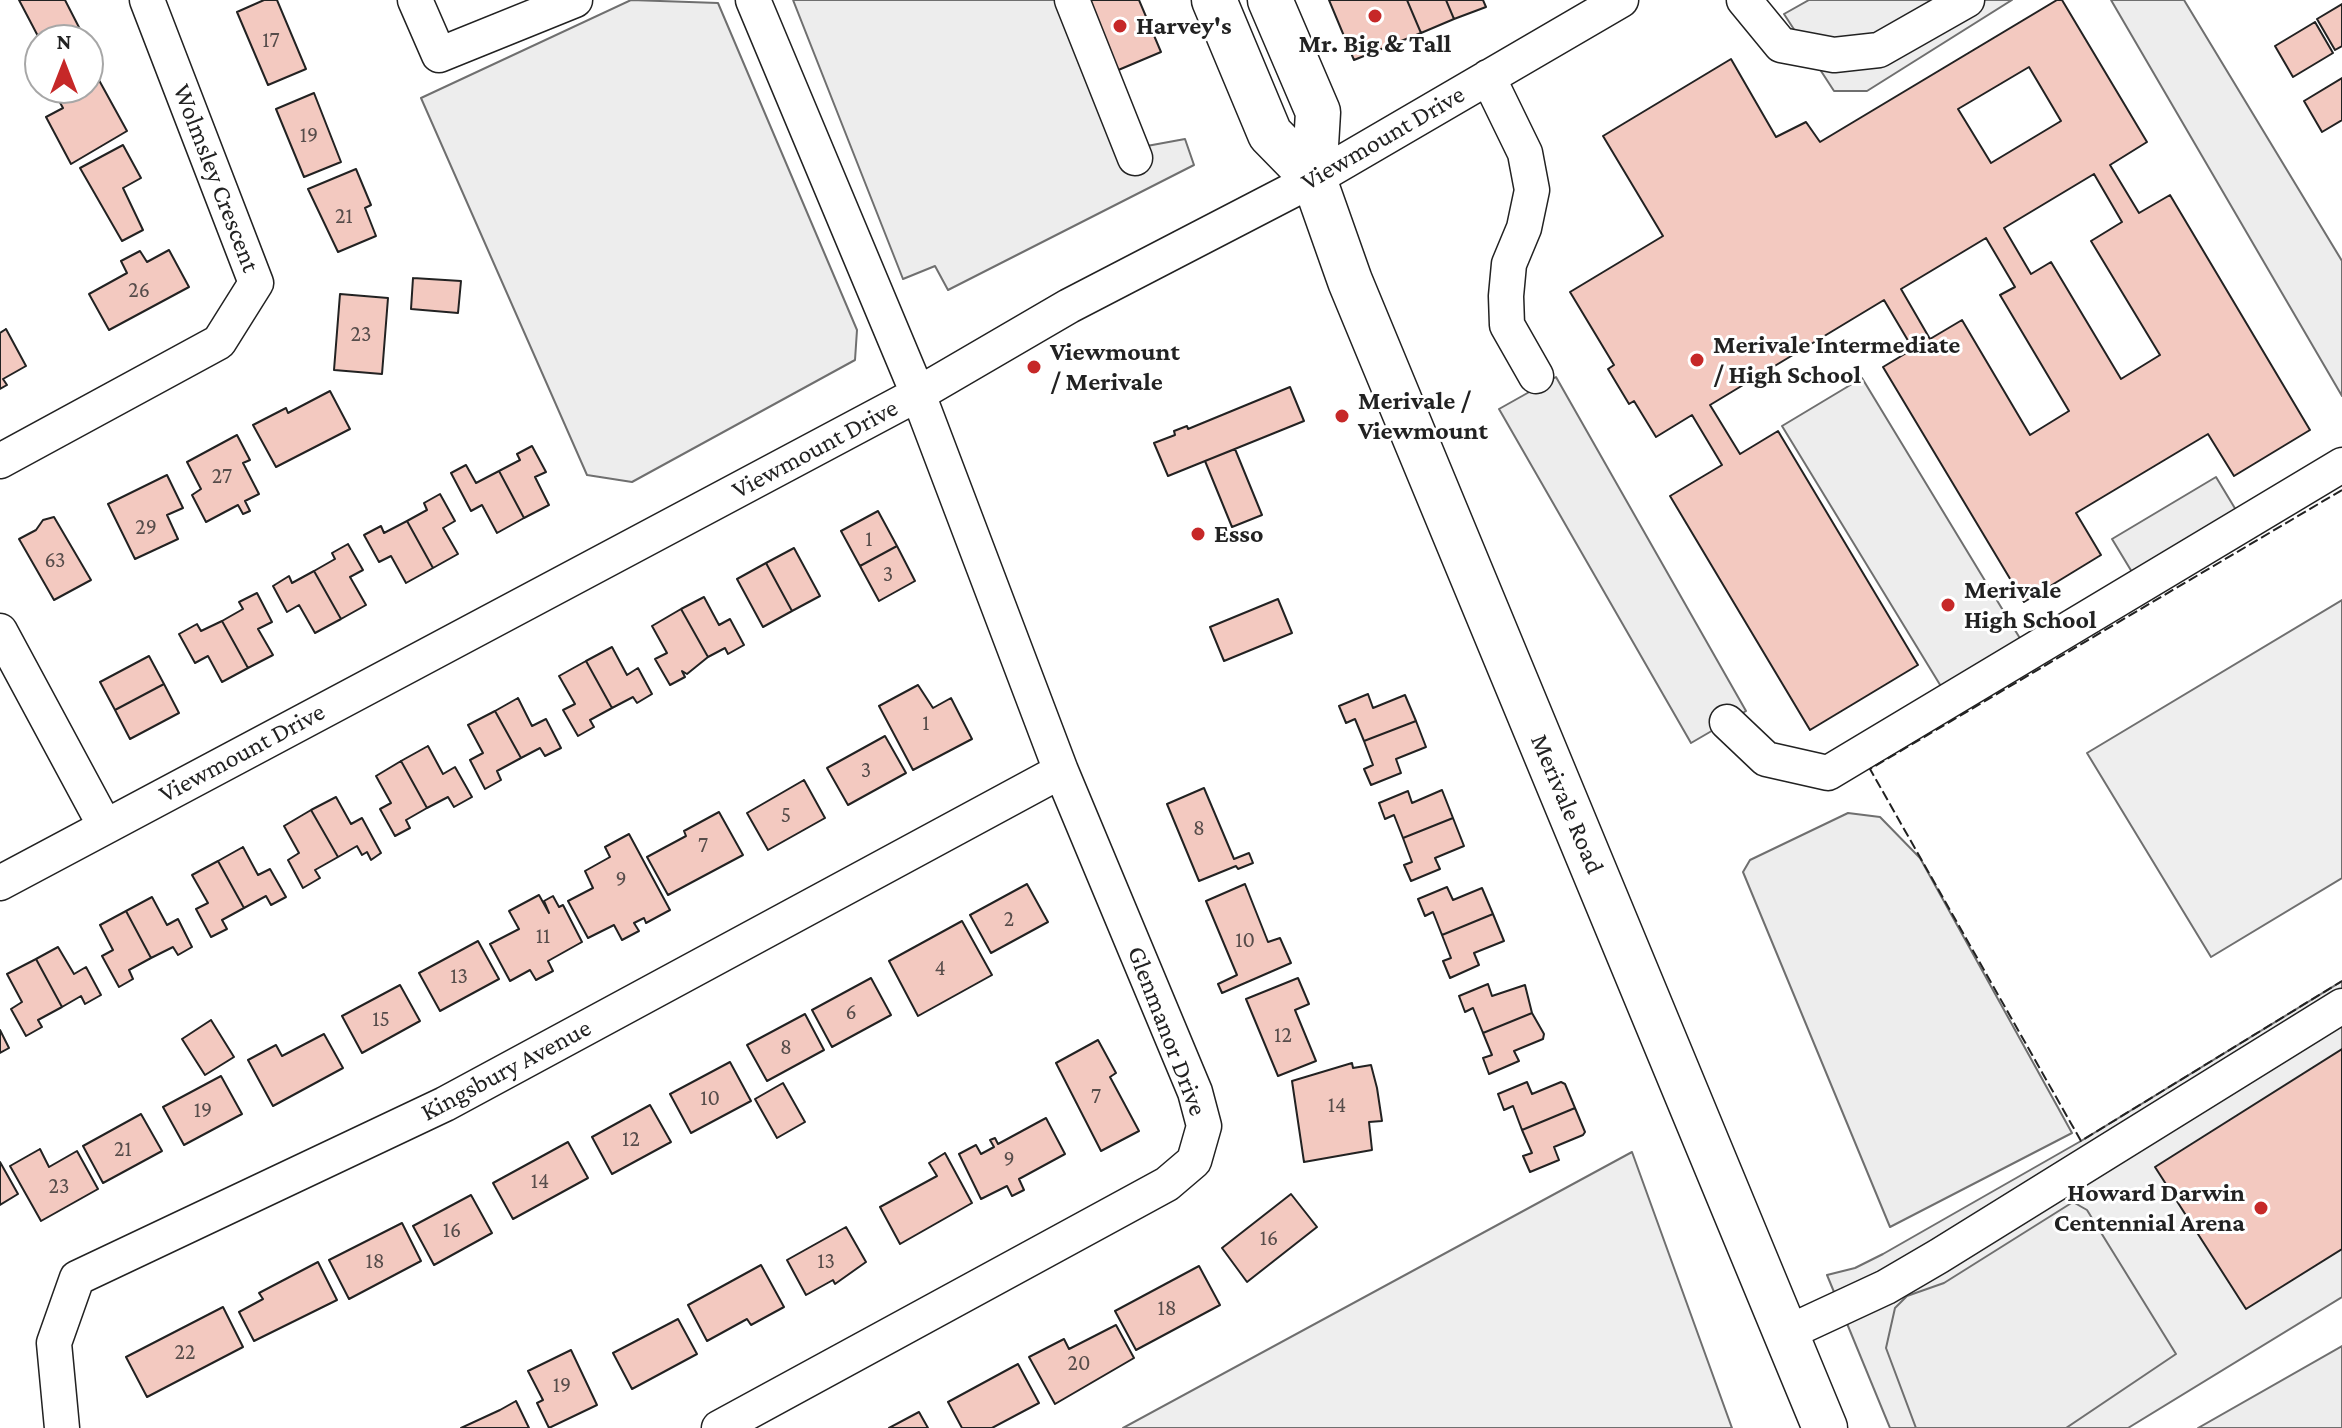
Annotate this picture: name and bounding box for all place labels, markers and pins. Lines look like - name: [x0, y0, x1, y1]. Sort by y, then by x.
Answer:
- marker: Mr. Big & Tall: [1366, 7, 1384, 25]
- place label: Harvey's: [1136, 10, 1232, 42]
- marker: Harvey's: [1111, 17, 1129, 35]
- place label: Mr. Big & Tall: [1299, 28, 1451, 60]
- place label: Merivale Intermediate / High School: [1713, 329, 1960, 390]
- place label: Viewmount / Merivale: [1050, 336, 1180, 398]
- marker: Merivale Intermediate / High School: [1688, 351, 1706, 369]
- marker: Viewmount / Merivale: [1025, 358, 1043, 376]
- place label: Merivale / Viewmount: [1358, 385, 1488, 446]
- marker: Merivale / Viewmount: [1333, 407, 1351, 425]
- place label: Esso: [1214, 518, 1263, 550]
- marker: Esso: [1189, 525, 1207, 543]
- place label: Merivale High School: [1964, 574, 2097, 636]
- marker: Merivale High School: [1939, 596, 1957, 614]
- place label: Howard Darwin Centennial Arena: [2054, 1177, 2245, 1238]
- marker: Howard Darwin Centennial Arena: [2252, 1199, 2270, 1217]

